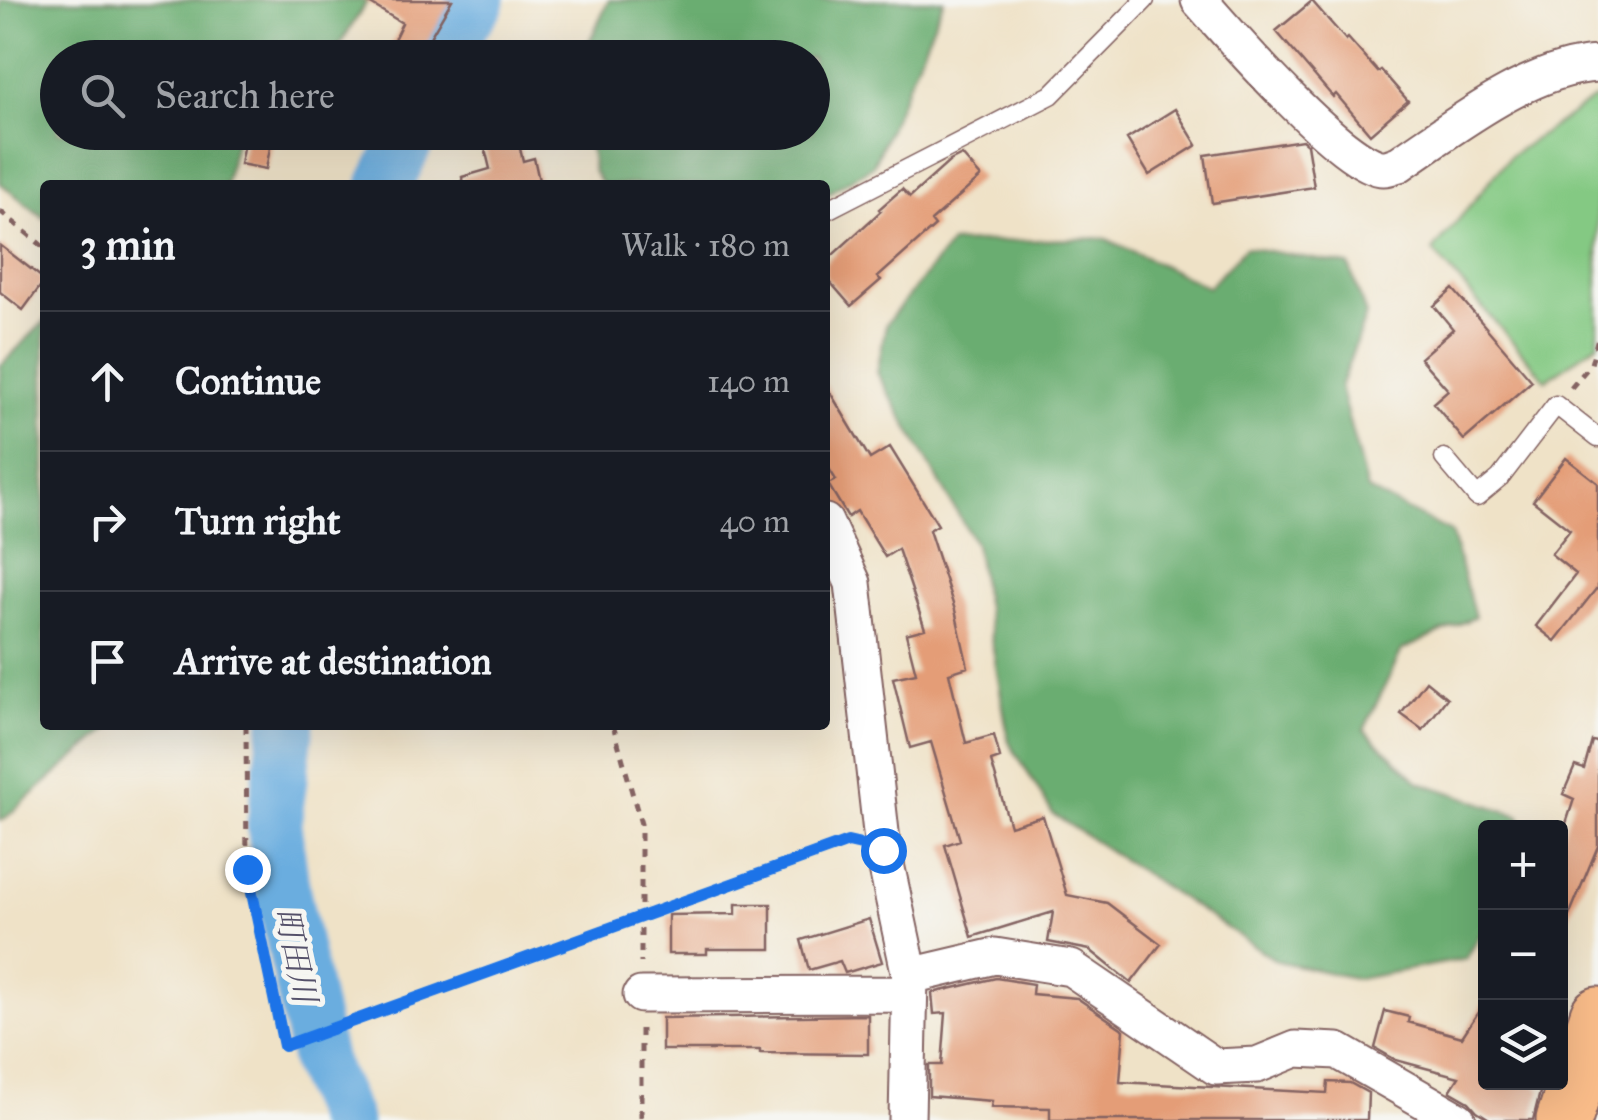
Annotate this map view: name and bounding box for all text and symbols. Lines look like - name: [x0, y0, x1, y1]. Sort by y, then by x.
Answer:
- search box: [40, 40, 830, 150]
- icon: search: [75, 68, 130, 123]
- text: Search here: [155, 72, 335, 118]
- text: 3 min: [80, 219, 175, 271]
- text: Walk · 180 m: [621, 226, 790, 265]
- icon: ahead: [80, 354, 135, 409]
- text: Continue: [175, 358, 321, 404]
- text: 140 m: [707, 362, 790, 401]
- icon: right: [80, 494, 135, 549]
- text: Turn right: [175, 498, 341, 544]
- text: 40 m: [720, 502, 790, 541]
- icon: arrive: [80, 634, 135, 689]
- text: Arrive at destination: [175, 638, 492, 684]
- map controls: [1478, 820, 1568, 1090]
- button: +: [1478, 820, 1568, 910]
- route start: [861, 828, 907, 874]
- route end: [225, 847, 271, 893]
- water label: 町田川: [266, 904, 325, 1009]
- button: −: [1478, 910, 1568, 1000]
- button: layers: [1478, 1000, 1568, 1090]

